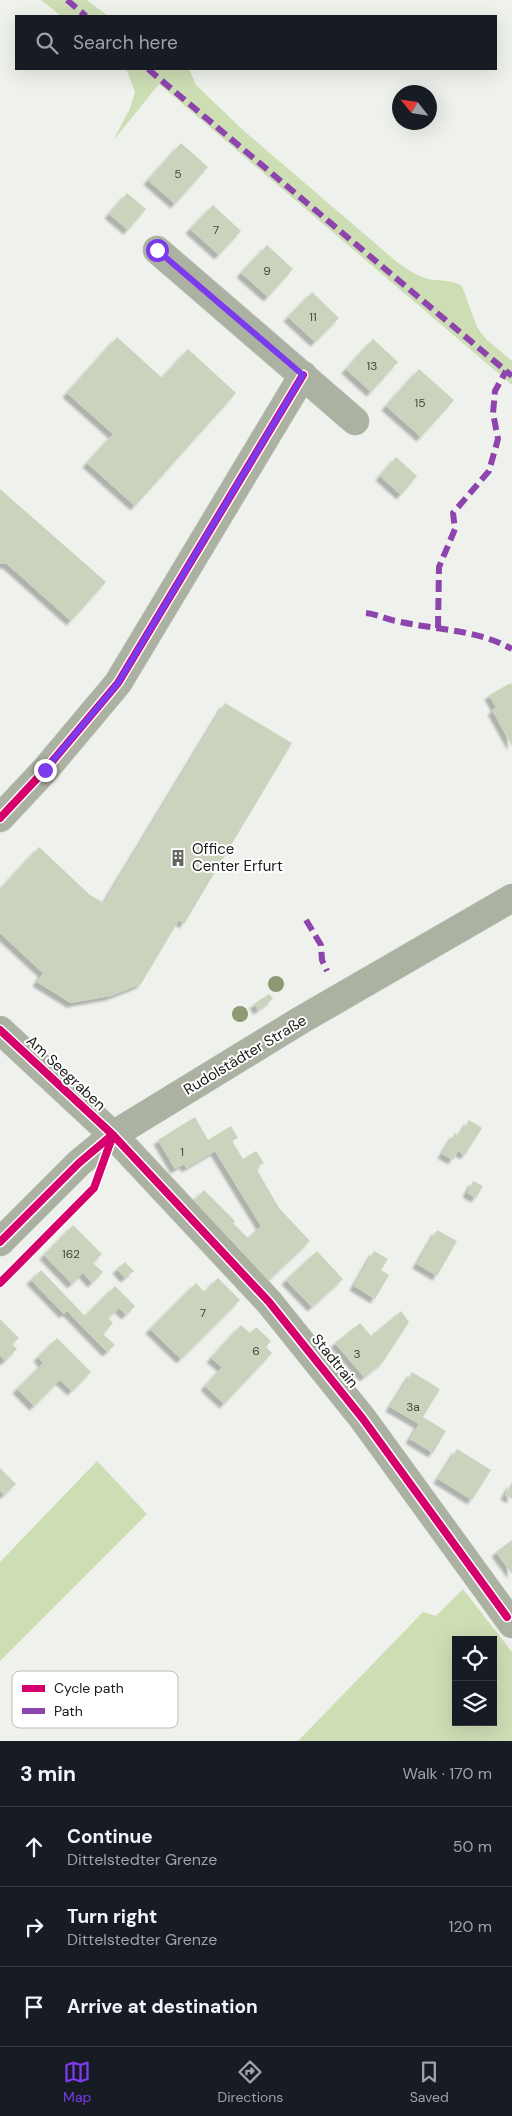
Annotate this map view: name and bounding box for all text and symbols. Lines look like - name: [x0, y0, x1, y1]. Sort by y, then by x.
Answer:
- search box: [15, 15, 497, 70]
- icon: search: [33, 29, 61, 57]
- text: Search here: [73, 30, 178, 55]
- north arrow: [392, 85, 437, 130]
- house number: 5: [174, 166, 182, 182]
- house number: 7: [213, 222, 219, 238]
- route start: [146, 239, 169, 262]
- house number: 9: [263, 263, 271, 279]
- house number: 11: [309, 309, 317, 325]
- house number: 13: [367, 358, 377, 374]
- house number: 15: [414, 395, 426, 411]
- route end: [34, 759, 57, 782]
- place label: Office Center Erfurt: [192, 839, 283, 876]
- building icon: Office Center Erfurt: [168, 848, 188, 868]
- street label: Rudolstädter Straße: [180, 1010, 310, 1100]
- street label: Am Seegraben: [22, 1031, 110, 1115]
- house number: 1: [180, 1144, 184, 1160]
- house number: 162: [62, 1246, 80, 1262]
- house number: 7: [200, 1305, 206, 1321]
- street label: Stadtrain: [307, 1330, 363, 1392]
- house number: 6: [252, 1343, 260, 1359]
- house number: 3: [353, 1346, 361, 1362]
- house number: 3a: [406, 1399, 420, 1415]
- map controls: [452, 1636, 497, 1726]
- button: locate: [452, 1636, 497, 1681]
- legend: [12, 1671, 178, 1728]
- text: Cycle path: [54, 1679, 124, 1697]
- button: layers: [452, 1681, 497, 1726]
- text: Path: [54, 1702, 83, 1720]
- text: 3 min: [20, 1760, 76, 1788]
- text: Walk · 170 m: [403, 1763, 492, 1784]
- text: Continue: [67, 1824, 153, 1849]
- icon: ahead: [20, 1833, 48, 1861]
- text: 50 m: [453, 1836, 492, 1857]
- text: Dittelstedter Grenze: [67, 1849, 217, 1870]
- text: Turn right: [67, 1904, 157, 1929]
- icon: right: [20, 1913, 48, 1941]
- text: 120 m: [448, 1916, 492, 1937]
- text: Dittelstedter Grenze: [67, 1929, 217, 1950]
- icon: arrive: [20, 1993, 48, 2021]
- text: Arrive at destination: [67, 1994, 258, 2019]
- tab: Map: [63, 2058, 91, 2106]
- tab: Directions: [218, 2058, 283, 2106]
- tab: Saved: [410, 2058, 449, 2106]

